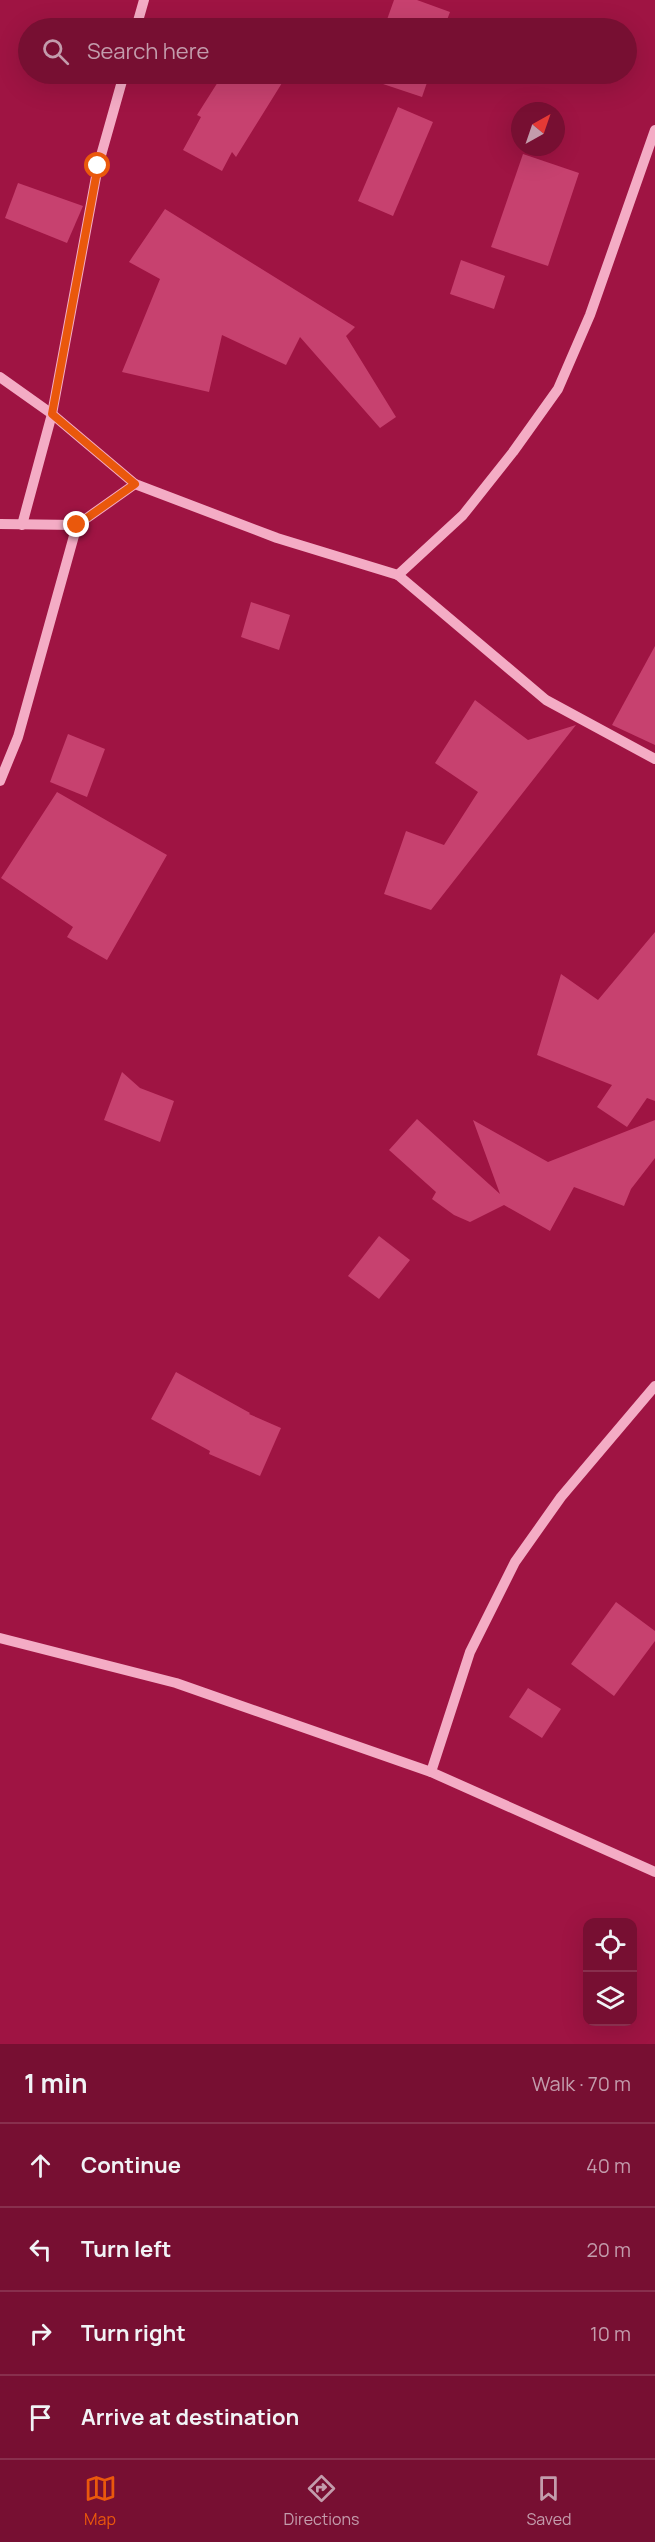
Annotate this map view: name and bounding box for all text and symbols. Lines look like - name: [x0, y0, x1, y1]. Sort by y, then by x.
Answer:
- search box: [18, 18, 637, 84]
- icon: search: [39, 35, 72, 68]
- text: Search here: [87, 36, 209, 66]
- north arrow: [511, 102, 565, 156]
- route start: [84, 152, 110, 178]
- route end: [63, 511, 89, 537]
- map controls: [583, 1918, 637, 2026]
- button: locate: [583, 1918, 637, 1972]
- button: layers: [583, 1972, 637, 2026]
- text: 1 min: [24, 2065, 88, 2101]
- text: Walk · 70 m: [532, 2070, 631, 2097]
- icon: ahead: [24, 2149, 57, 2182]
- text: Continue: [81, 2150, 181, 2180]
- text: 40 m: [586, 2152, 631, 2179]
- icon: left: [24, 2233, 57, 2266]
- text: Turn left: [81, 2234, 171, 2264]
- text: 20 m: [586, 2236, 631, 2263]
- icon: right: [24, 2317, 57, 2350]
- text: Turn right: [81, 2318, 186, 2348]
- text: 10 m: [590, 2320, 631, 2347]
- icon: arrive: [24, 2401, 57, 2434]
- text: Arrive at destination: [81, 2402, 299, 2432]
- tab: Map: [84, 2472, 117, 2530]
- tab: Directions: [284, 2472, 359, 2530]
- tab: Saved: [526, 2472, 571, 2530]

